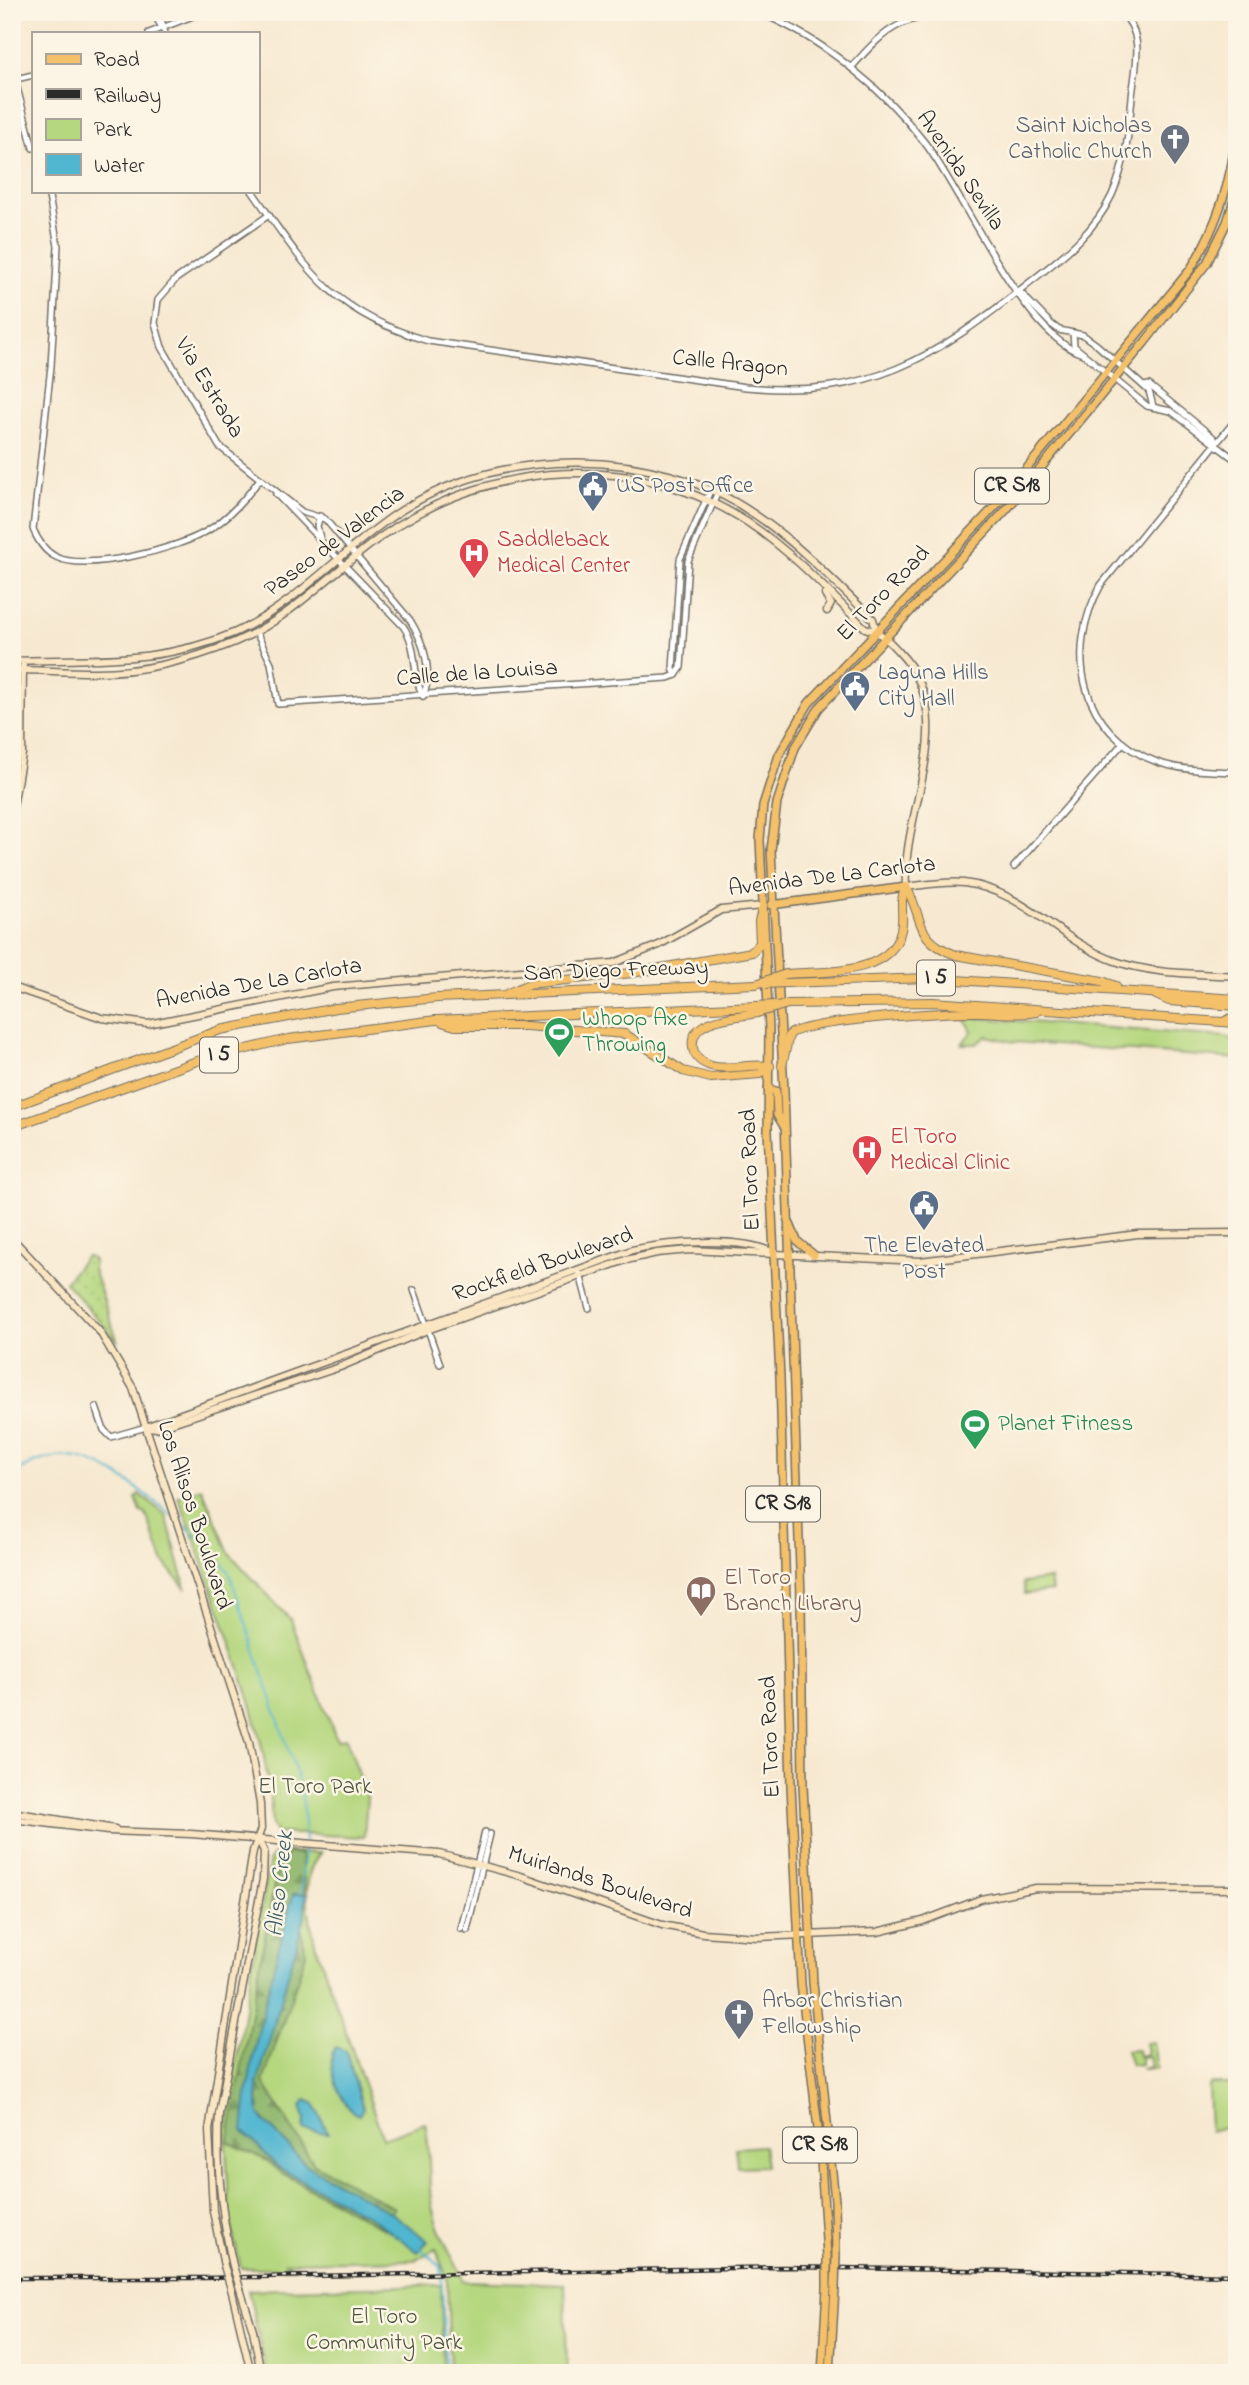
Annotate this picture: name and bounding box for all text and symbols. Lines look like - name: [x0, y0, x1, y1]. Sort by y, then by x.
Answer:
- legend: [32, 32, 259, 192]
- text: Road: [94, 46, 140, 76]
- text: Railway: [94, 82, 161, 114]
- street label: Avenida Sevilla: [907, 104, 1013, 238]
- place label: Saint Nicholas Catholic Church: [1008, 110, 1152, 169]
- text: Park: [94, 116, 133, 146]
- church icon: Saint Nicholas Catholic Church: [1158, 122, 1192, 166]
- text: Water: [94, 152, 145, 182]
- street label: Via Estrada: [165, 330, 252, 445]
- street label: Calle Aragon: [670, 342, 790, 387]
- road number: CR S18: [975, 468, 1049, 504]
- public building icon: US Post Office: [576, 469, 610, 513]
- place label: US Post Office: [616, 470, 754, 503]
- street label: Paseo de Valencia: [258, 478, 412, 606]
- place label: Saddleback Medical Center: [497, 524, 631, 583]
- hospital icon: Saddleback Medical Center: [457, 536, 491, 580]
- street label: El Toro Road: [830, 538, 939, 650]
- street label: Calle de la Louisa: [395, 652, 559, 696]
- place label: Laguna Hills City Hall: [878, 657, 989, 718]
- public building icon: Laguna Hills City Hall: [838, 669, 872, 713]
- street label: Avenida De La Carlota: [727, 848, 937, 906]
- street label: Avenida De La Carlota: [154, 950, 364, 1018]
- street label: San Diego Freeway: [523, 951, 709, 993]
- road number: I 5: [917, 960, 955, 996]
- place label: Whoop Axe Throwing: [582, 1003, 688, 1063]
- sports icon: Whoop Axe Throwing: [542, 1015, 576, 1059]
- road number: I 5: [200, 1038, 238, 1072]
- street label: El Toro Road: [732, 1108, 770, 1232]
- place label: El Toro Medical Clinic: [890, 1121, 1011, 1180]
- hospital icon: El Toro Medical Clinic: [850, 1133, 884, 1177]
- public building icon: The Elevated Post: [907, 1188, 941, 1232]
- street label: Rockfield Boulevard: [448, 1219, 638, 1311]
- place label: The Elevated Post: [864, 1230, 984, 1289]
- sports icon: Planet Fitness: [958, 1407, 992, 1451]
- place label: Planet Fitness: [998, 1408, 1133, 1441]
- street label: Los Alisos Boulevard: [148, 1416, 240, 1614]
- road number: CR S18: [746, 1486, 820, 1522]
- place label: El Toro Branch Library: [723, 1562, 862, 1623]
- library icon: El Toro Branch Library: [684, 1574, 718, 1618]
- street label: El Toro Road: [752, 1675, 790, 1799]
- park label: El Toro Park: [258, 1771, 373, 1804]
- water label: Aliso Creek: [258, 1828, 304, 1939]
- street label: Muirlands Boulevard: [503, 1838, 697, 1928]
- place label: Arbor Christian Fellowship: [761, 1985, 902, 2044]
- church icon: Arbor Christian Fellowship: [722, 1997, 756, 2041]
- road number: CR S18: [783, 2128, 857, 2162]
- park label: El Toro Community Park: [306, 2301, 463, 2362]

